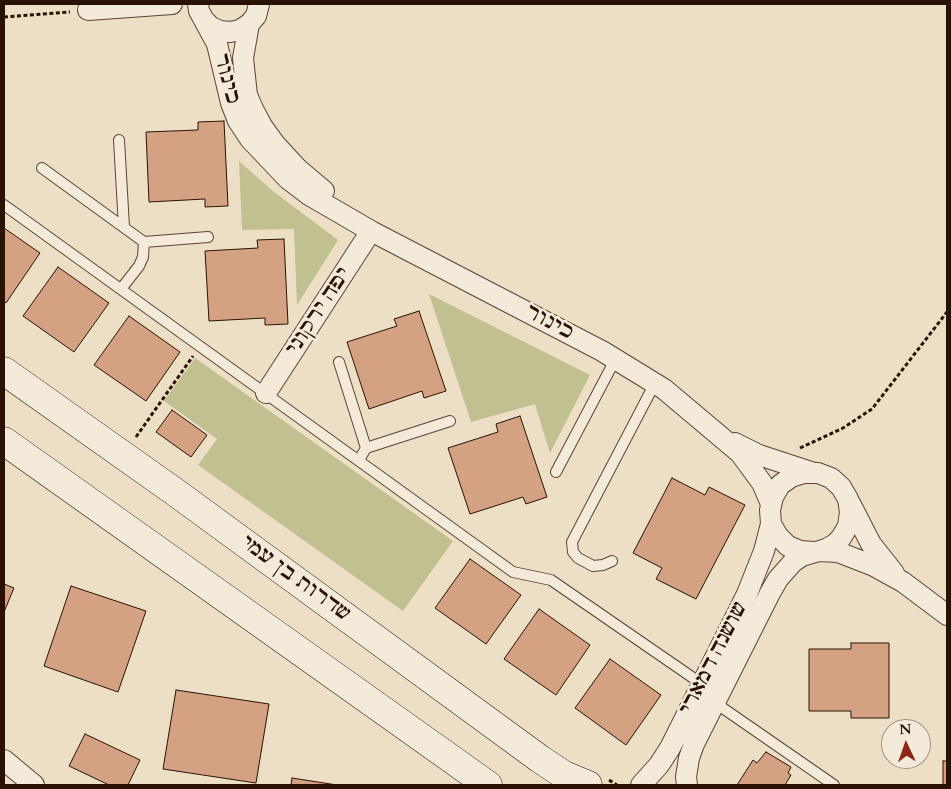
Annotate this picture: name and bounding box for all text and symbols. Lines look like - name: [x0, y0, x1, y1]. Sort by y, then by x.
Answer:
- street label: כינור: [207, 51, 245, 107]
- street label: יפה ירקוני: [281, 263, 357, 361]
- street label: כינור: [520, 300, 578, 346]
- street label: שדרות בן עמי: [235, 531, 355, 627]
- street label: שושנה דמארי: [675, 598, 753, 720]
- north arrow: [881, 719, 931, 769]
- text: N: [899, 720, 912, 739]

